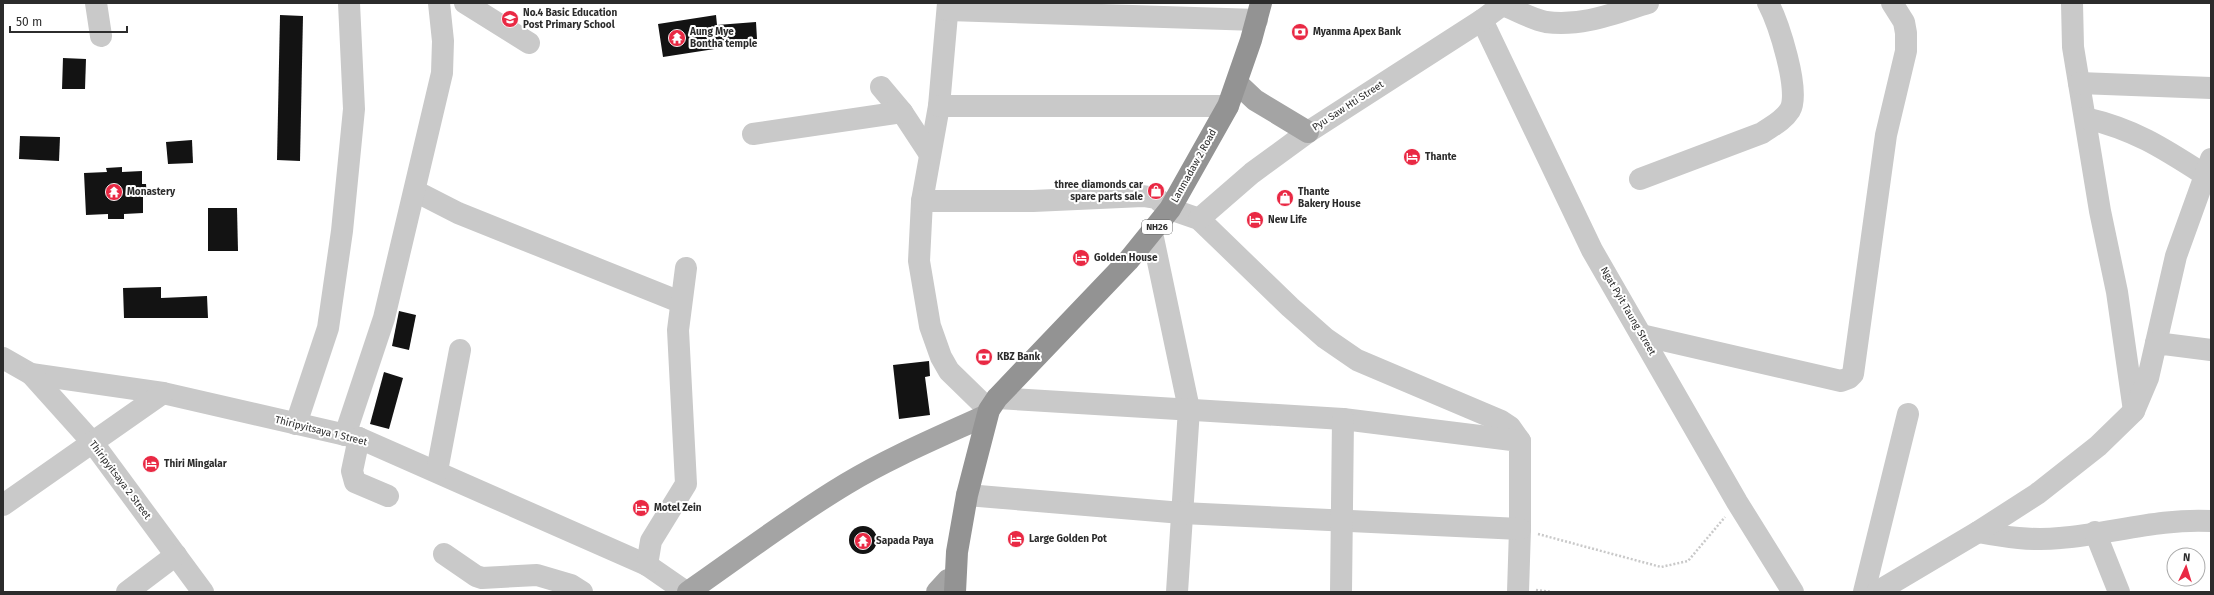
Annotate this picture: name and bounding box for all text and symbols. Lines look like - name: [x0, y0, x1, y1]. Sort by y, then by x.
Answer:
- place label: No.4 Basic Education Post Primary School: [523, 7, 617, 31]
- scale bar: [10, 8, 127, 34]
- school or university icon: No.4 Basic Education Post Primary School: [500, 9, 520, 29]
- text: 50 m: [16, 15, 42, 29]
- bank icon: Myanma Apex Bank: [1290, 22, 1310, 42]
- place label: Aung Mye Bontha temple: [689, 26, 758, 50]
- place label: Myanma Apex Bank: [1313, 26, 1402, 38]
- temple icon: Aung Mye Bontha temple: [667, 28, 687, 48]
- street label: Pyu Saw Hti Street: [1310, 78, 1386, 134]
- street label: Lanmadaw 2 Road: [1169, 127, 1219, 205]
- hotel icon: Thante: [1402, 147, 1422, 167]
- place label: Thante: [1425, 151, 1457, 163]
- place label: three diamonds car spare parts sale: [1055, 179, 1144, 203]
- shop icon: three diamonds car spare parts sale: [1146, 181, 1166, 201]
- temple icon: Monastery: [104, 182, 124, 202]
- place label: Monastery: [127, 186, 176, 198]
- place label: Thante Bakery House: [1298, 186, 1361, 210]
- shop icon: Thante Bakery House: [1275, 188, 1295, 208]
- hotel icon: New Life: [1245, 210, 1265, 230]
- place label: New Life: [1268, 214, 1307, 226]
- road number: NH26: [1142, 220, 1172, 234]
- hotel icon: Golden House: [1071, 248, 1091, 268]
- place label: Golden House: [1094, 252, 1158, 264]
- street label: Ngat Pyit Taung Street: [1598, 265, 1658, 358]
- bank icon: KBZ Bank: [974, 347, 994, 367]
- place label: KBZ Bank: [997, 351, 1041, 363]
- street label: Thiripyitsaya 1 Street: [274, 414, 369, 448]
- street label: Thiripyitsaya 2 Street: [87, 438, 154, 522]
- hotel icon: Thiri Mingalar: [141, 454, 161, 474]
- place label: Thiri Mingalar: [164, 458, 228, 470]
- hotel icon: Motel Zein: [631, 498, 651, 518]
- place label: Motel Zein: [654, 502, 702, 514]
- hotel icon: Large Golden Pot: [1006, 529, 1026, 549]
- temple icon: Sapada Paya: [853, 531, 873, 551]
- place label: Large Golden Pot: [1029, 533, 1107, 545]
- place label: Sapada Paya: [876, 535, 934, 547]
- north arrow: [2166, 547, 2206, 587]
- text: N: [2183, 551, 2191, 564]

